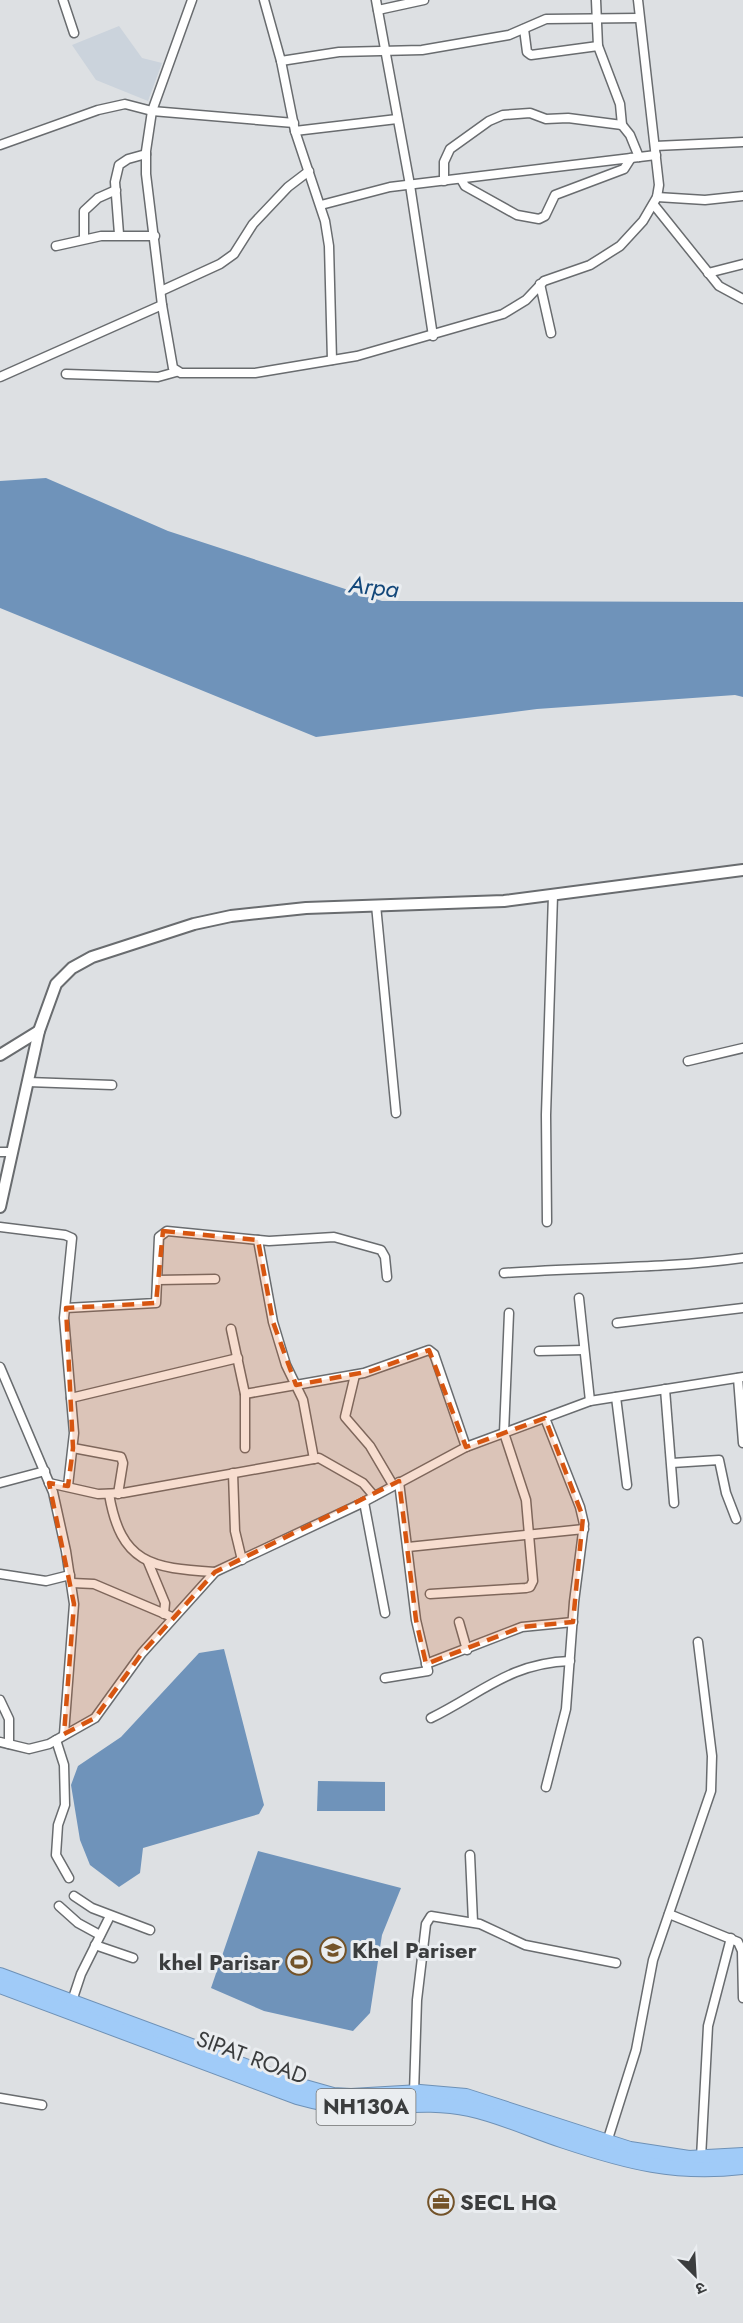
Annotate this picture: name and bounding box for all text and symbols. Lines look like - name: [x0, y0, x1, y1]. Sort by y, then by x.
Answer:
- water label: Arpa: [346, 566, 401, 607]
- place label: Khel Pariser: [352, 1934, 477, 1966]
- school or university icon: Khel Pariser: [318, 1935, 348, 1965]
- place label: khel Parisar: [159, 1946, 280, 1978]
- sports icon: khel Parisar: [284, 1947, 314, 1977]
- street label: SIPAT ROAD: [192, 2022, 312, 2092]
- road number: NH130A: [316, 2089, 416, 2125]
- place label: SECL HQ: [460, 2186, 558, 2218]
- office icon: SECL HQ: [426, 2187, 456, 2217]
- north arrow: [665, 2245, 725, 2305]
- text: उ: [691, 2276, 710, 2301]

